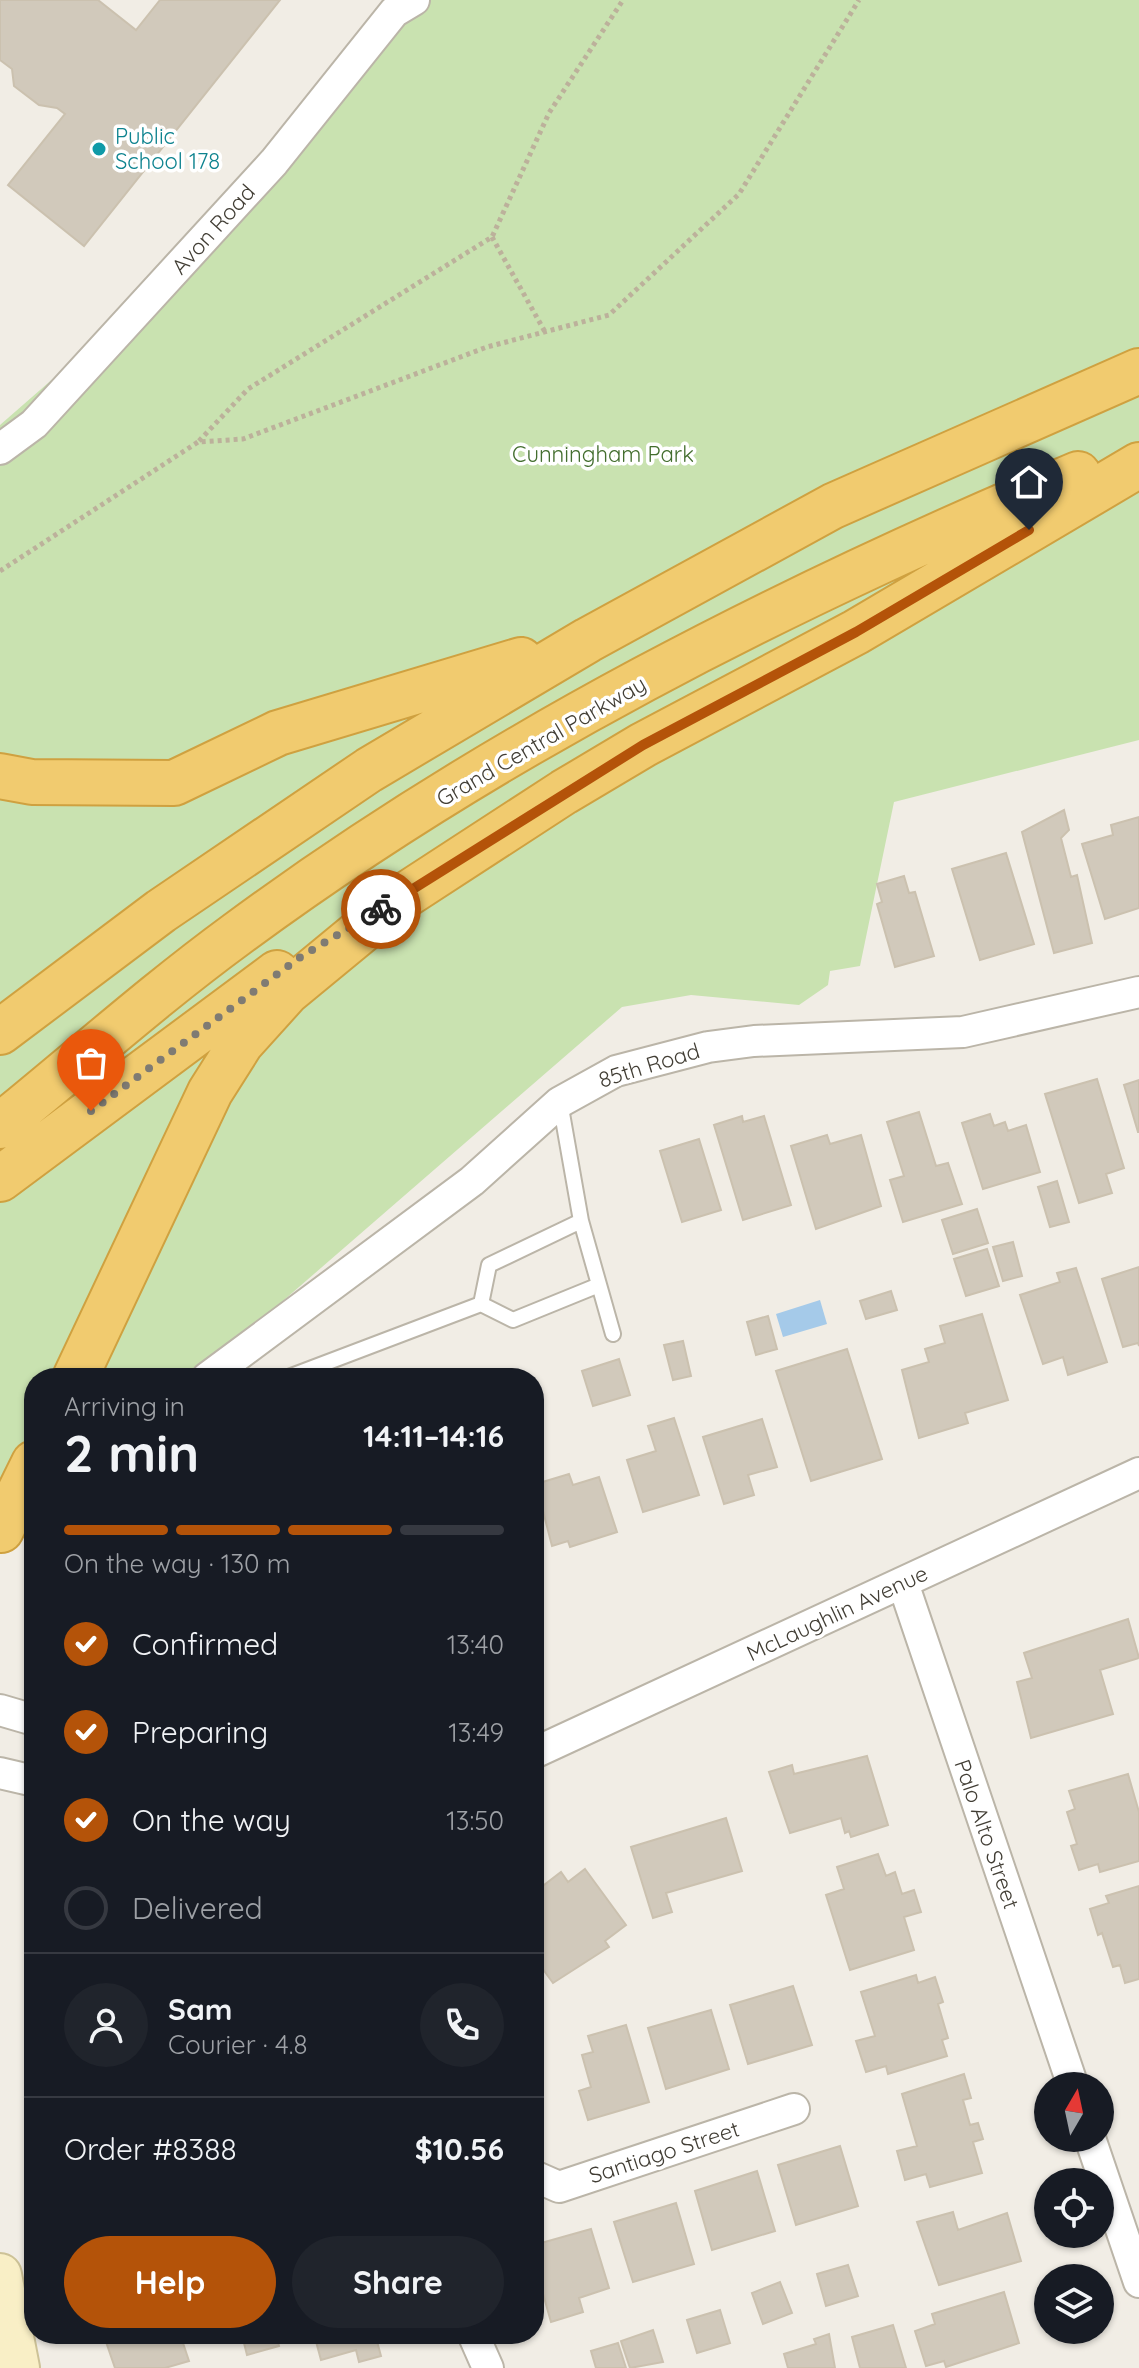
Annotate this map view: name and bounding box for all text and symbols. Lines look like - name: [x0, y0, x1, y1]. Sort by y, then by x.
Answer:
- place label: Public School 178: [115, 122, 220, 175]
- marker: Public School 178: [90, 140, 108, 158]
- street label: Avon Road: [165, 178, 261, 280]
- park label: Cunningham Park: [512, 440, 694, 468]
- pin: [995, 448, 1063, 530]
- icon: home: [1007, 460, 1051, 504]
- street label: Grand Central Parkway: [431, 670, 651, 812]
- courier: [341, 869, 421, 949]
- icon: bike: [359, 887, 403, 931]
- pin: [57, 1029, 125, 1111]
- street label: 85th Road: [595, 1036, 703, 1094]
- icon: bag: [69, 1041, 113, 1085]
- text: Arriving in: [64, 1390, 185, 1423]
- text: 14:11–14:16: [363, 1417, 504, 1455]
- text: 2 min: [64, 1420, 199, 1485]
- text: On the way · 130 m: [64, 1547, 290, 1580]
- street label: McLaughlin Avenue: [742, 1559, 932, 1667]
- icon: check: [64, 1622, 108, 1666]
- text: Confirmed: [132, 1625, 278, 1663]
- text: 13:40: [447, 1628, 504, 1661]
- icon: check: [64, 1710, 108, 1754]
- text: Preparing: [132, 1713, 268, 1751]
- text: 13:49: [448, 1716, 504, 1749]
- street label: Palo Alto Street: [948, 1755, 1026, 1913]
- icon: check: [64, 1798, 108, 1842]
- text: On the way: [132, 1801, 291, 1839]
- text: 13:50: [446, 1804, 504, 1837]
- text: Delivered: [132, 1889, 263, 1927]
- button: person: [64, 1983, 148, 2067]
- button: phone: [420, 1983, 504, 2067]
- text: Sam: [168, 1990, 232, 2028]
- text: Courier · 4.8: [168, 2028, 307, 2061]
- north arrow: [1034, 2072, 1114, 2152]
- map controls: [1034, 2072, 1114, 2344]
- street label: Santiago Street: [585, 2114, 743, 2190]
- text: Order #8388: [64, 2130, 237, 2168]
- text: $10.56: [415, 2130, 504, 2168]
- button: locate: [1034, 2168, 1114, 2248]
- button: Help: [64, 2236, 276, 2328]
- button: Share: [292, 2236, 504, 2328]
- button: layers: [1034, 2264, 1114, 2344]

